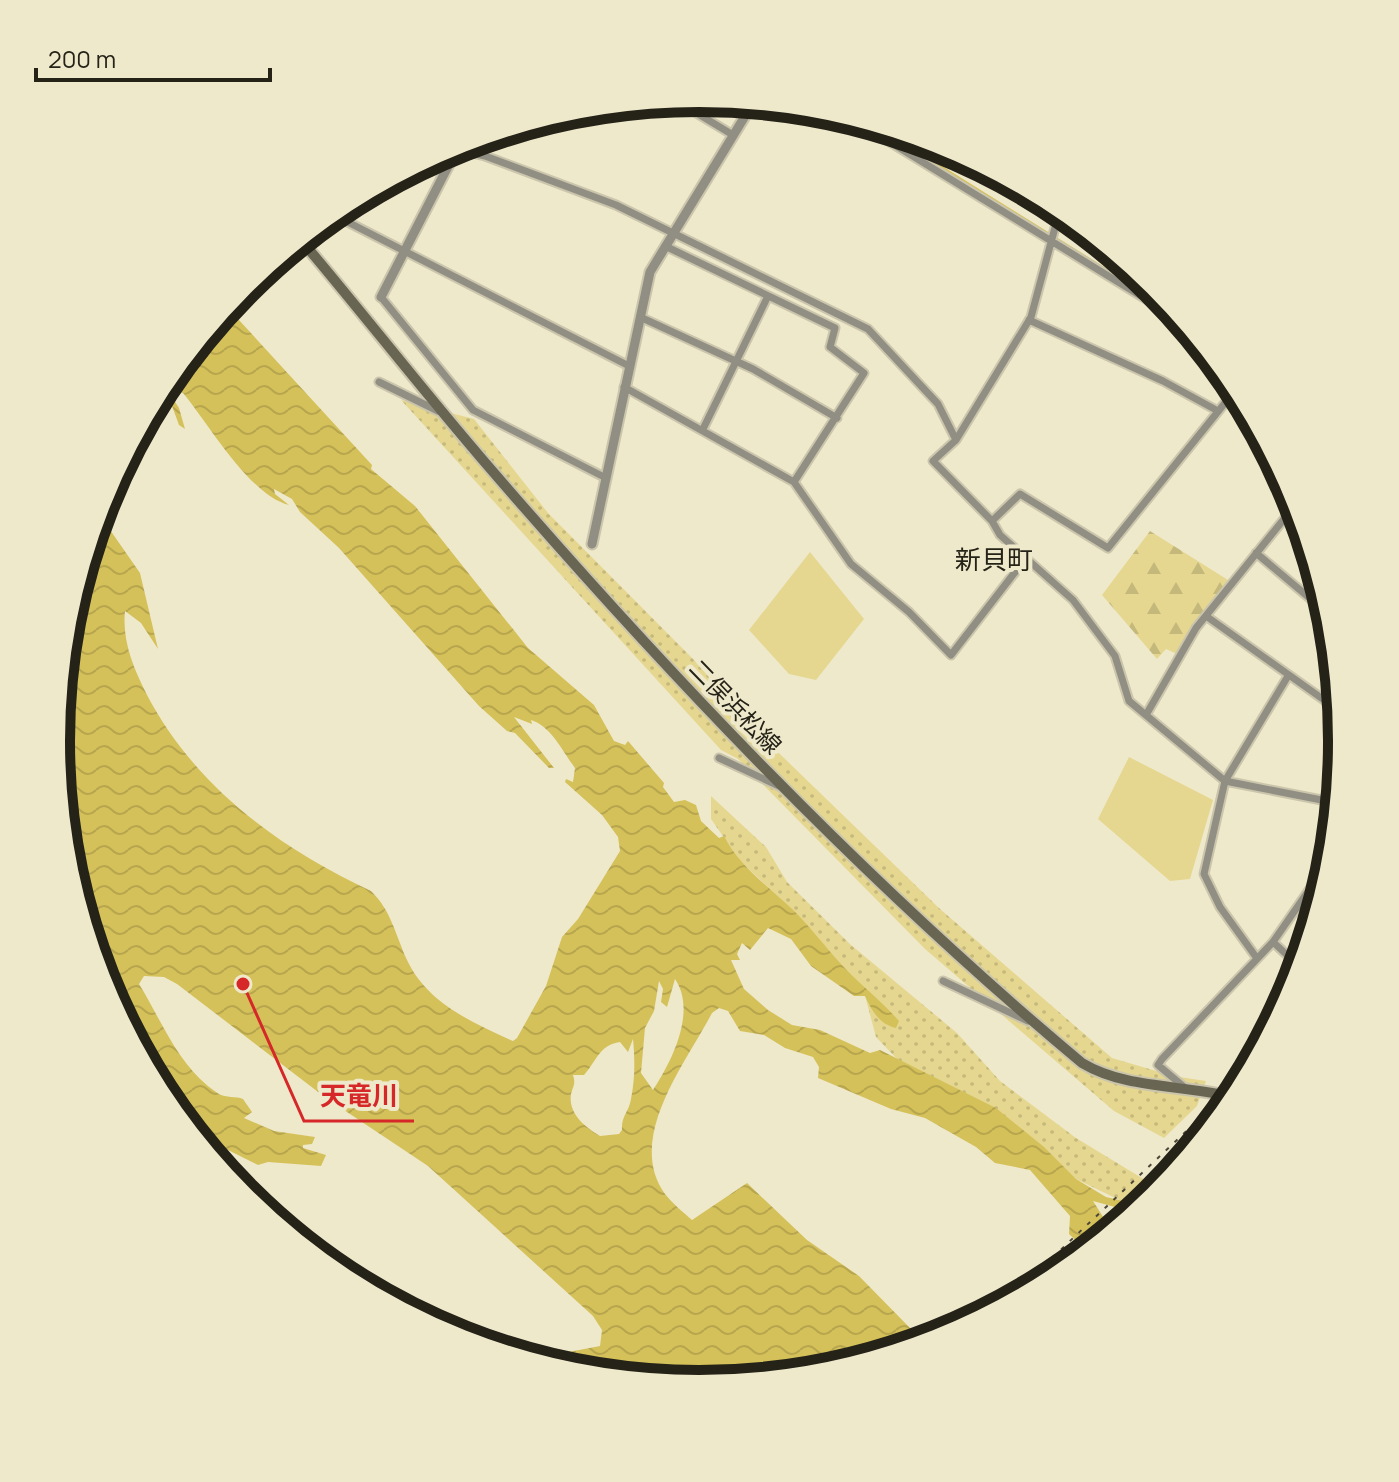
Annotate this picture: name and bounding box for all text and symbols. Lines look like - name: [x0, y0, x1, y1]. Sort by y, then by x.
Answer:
- scale bar: [36, 32, 270, 82]
- text: 200 m: [48, 42, 116, 75]
- district label: 新貝町: [955, 541, 1033, 577]
- street label: 二俣浜松線: [683, 651, 790, 761]
- callout: 天竜川: [304, 1071, 414, 1121]
- text: 天竜川: [320, 1077, 398, 1113]

